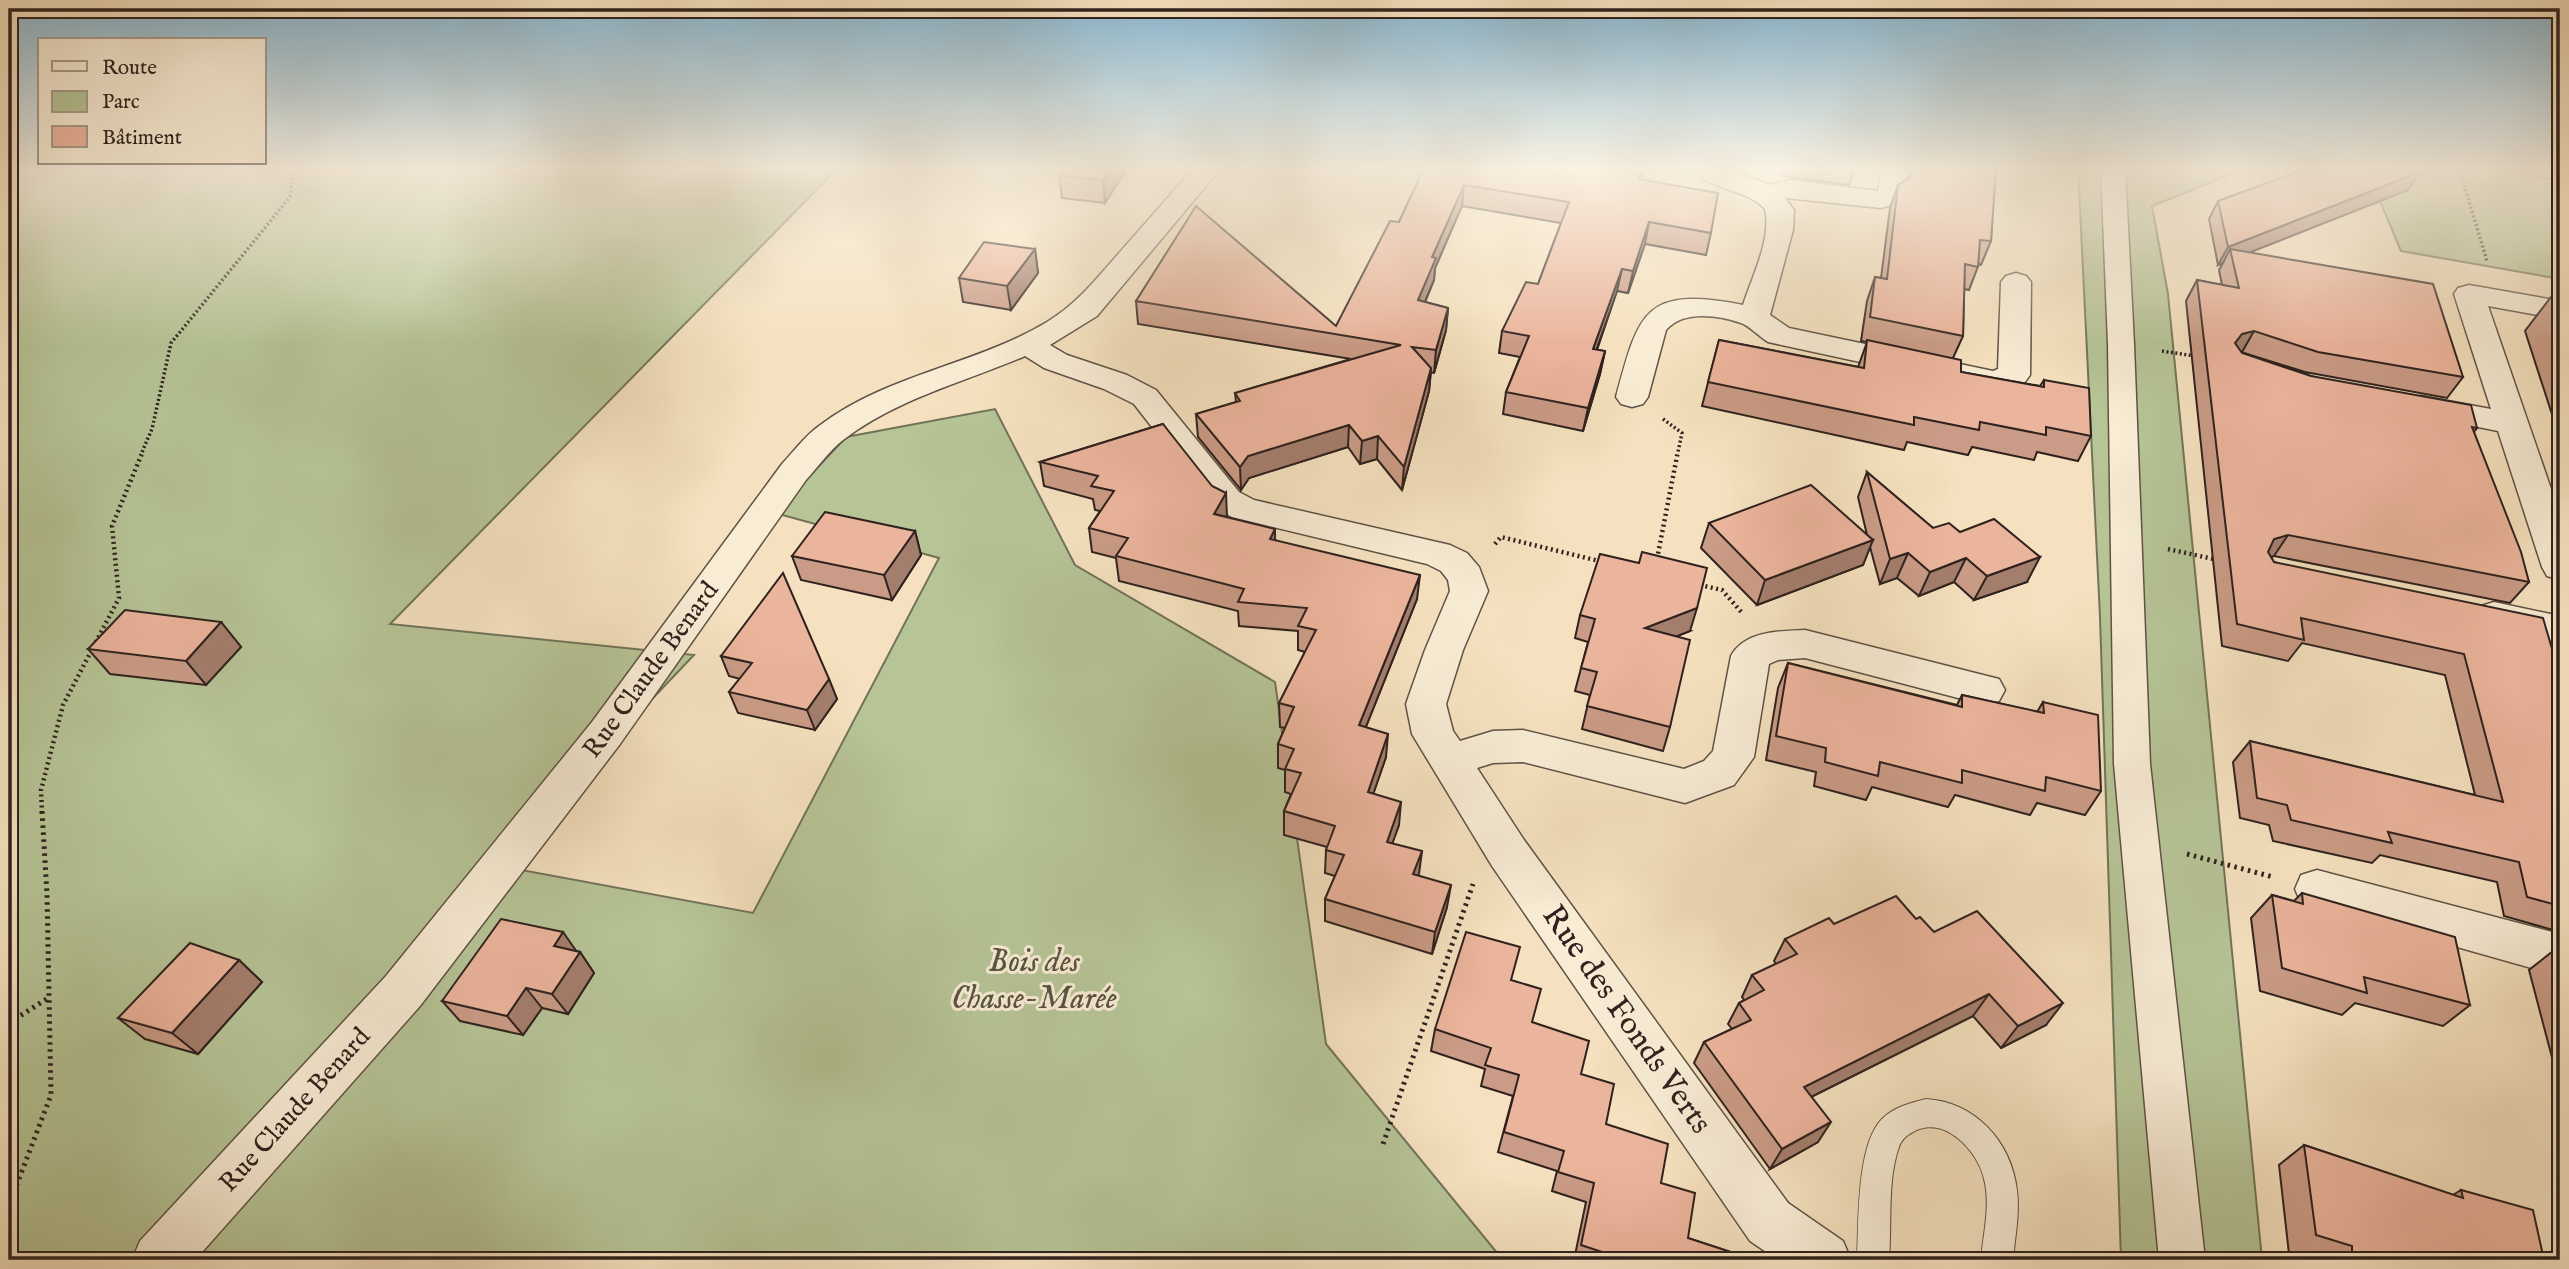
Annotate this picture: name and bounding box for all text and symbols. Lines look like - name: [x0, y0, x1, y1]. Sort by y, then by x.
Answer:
- legend: [38, 38, 266, 164]
- text: Route: [102, 55, 157, 82]
- text: Parc: [102, 89, 140, 116]
- text: Bâtiment: [102, 125, 182, 152]
- street label: Rue Claude Benard: [576, 575, 726, 765]
- street label: Rue des Fonds Verts: [1532, 898, 1720, 1142]
- park label: Bois des Chasse-Marée: [951, 942, 1117, 1020]
- street label: Rue Claude Benard: [212, 1021, 378, 1199]

